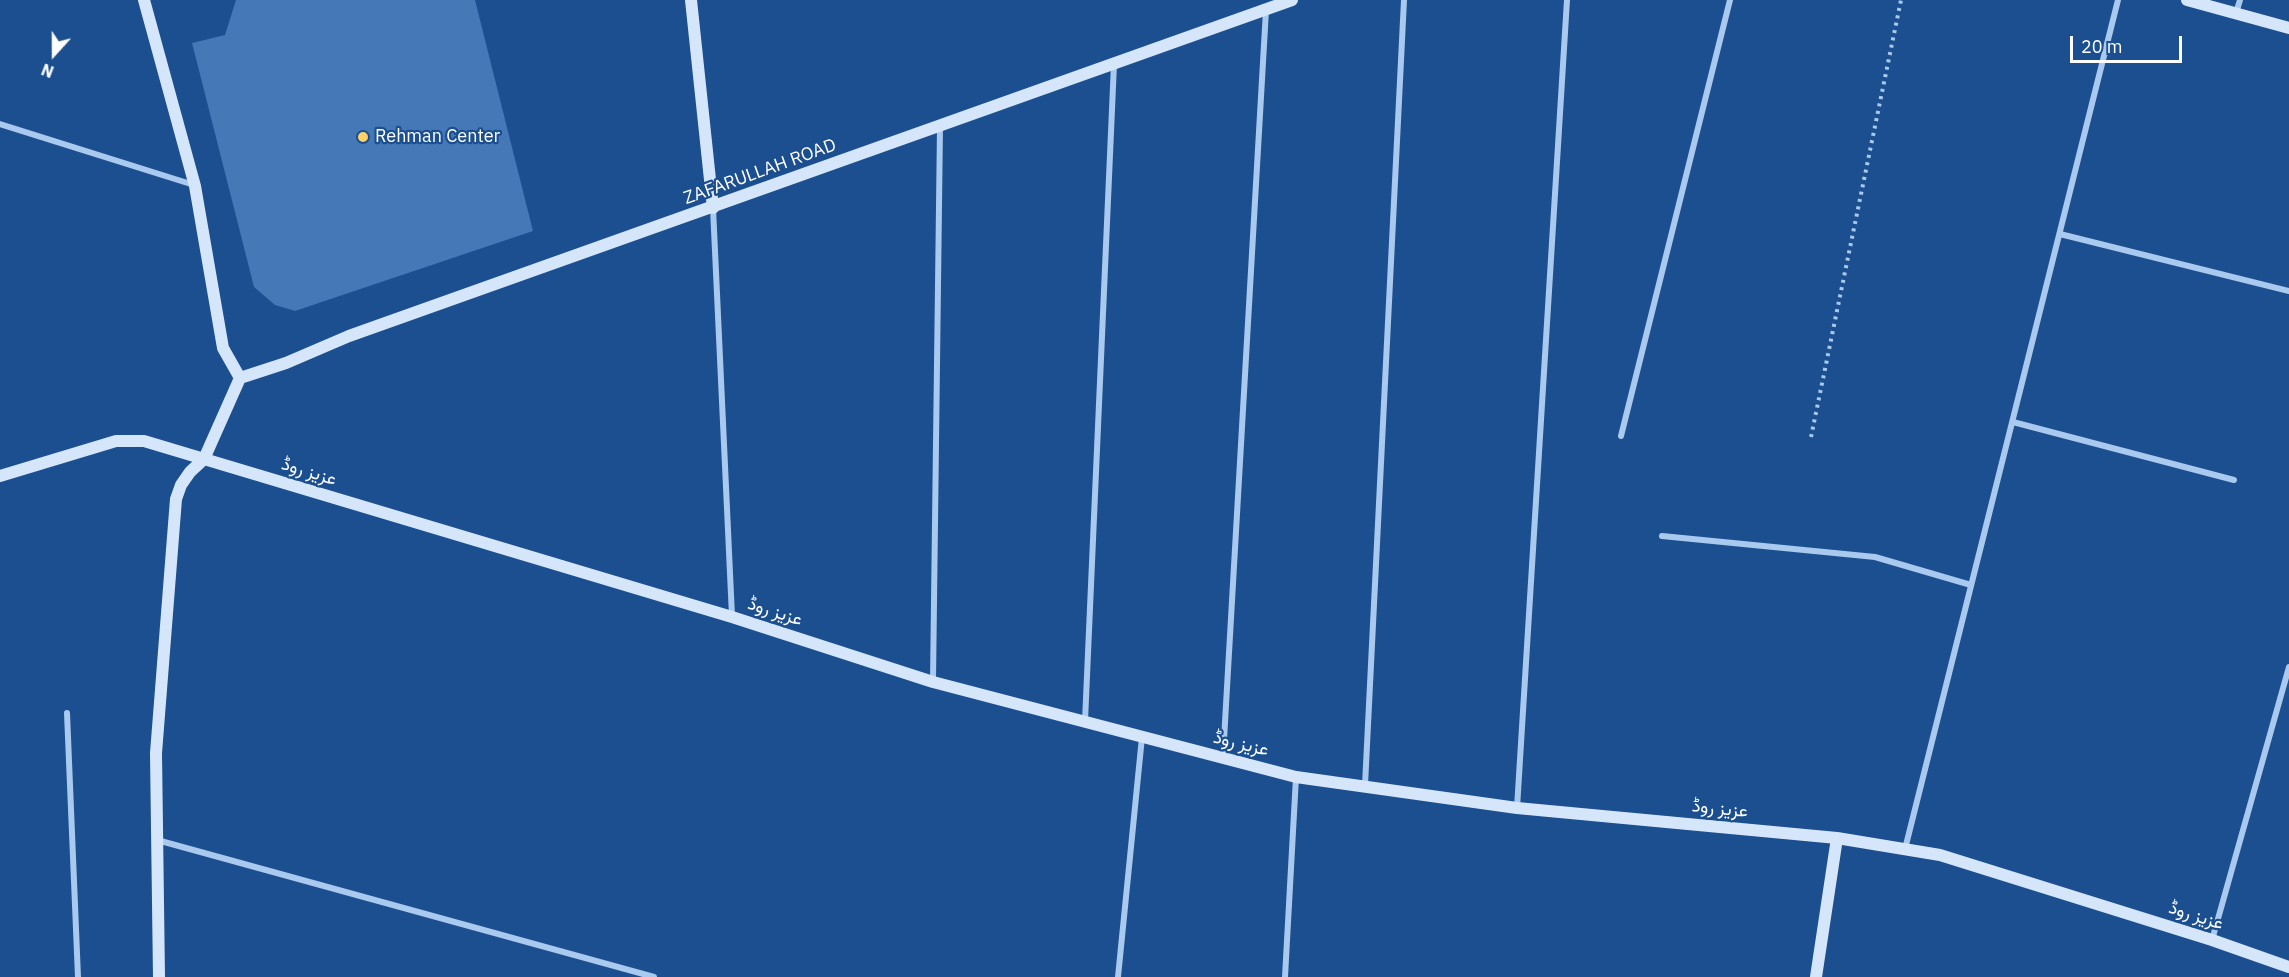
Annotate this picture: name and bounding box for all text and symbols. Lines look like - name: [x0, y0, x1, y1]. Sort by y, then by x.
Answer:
- north arrow: [24, 24, 84, 84]
- scale bar: [2073, 24, 2186, 62]
- text: 20 m: [2081, 35, 2123, 58]
- text: N: [39, 59, 57, 82]
- place label: Rehman Center: [375, 126, 500, 148]
- marker: Rehman Center: [356, 130, 370, 144]
- street label: ZAFARULLAH ROAD: [681, 134, 839, 210]
- street label: عزیز روڈ: [279, 453, 339, 491]
- street label: عزیز روڈ: [745, 593, 805, 631]
- street label: عزیز روڈ: [1211, 727, 1271, 761]
- street label: عزیز روڈ: [1691, 795, 1749, 823]
- street label: عزیز روڈ: [2166, 897, 2226, 935]

